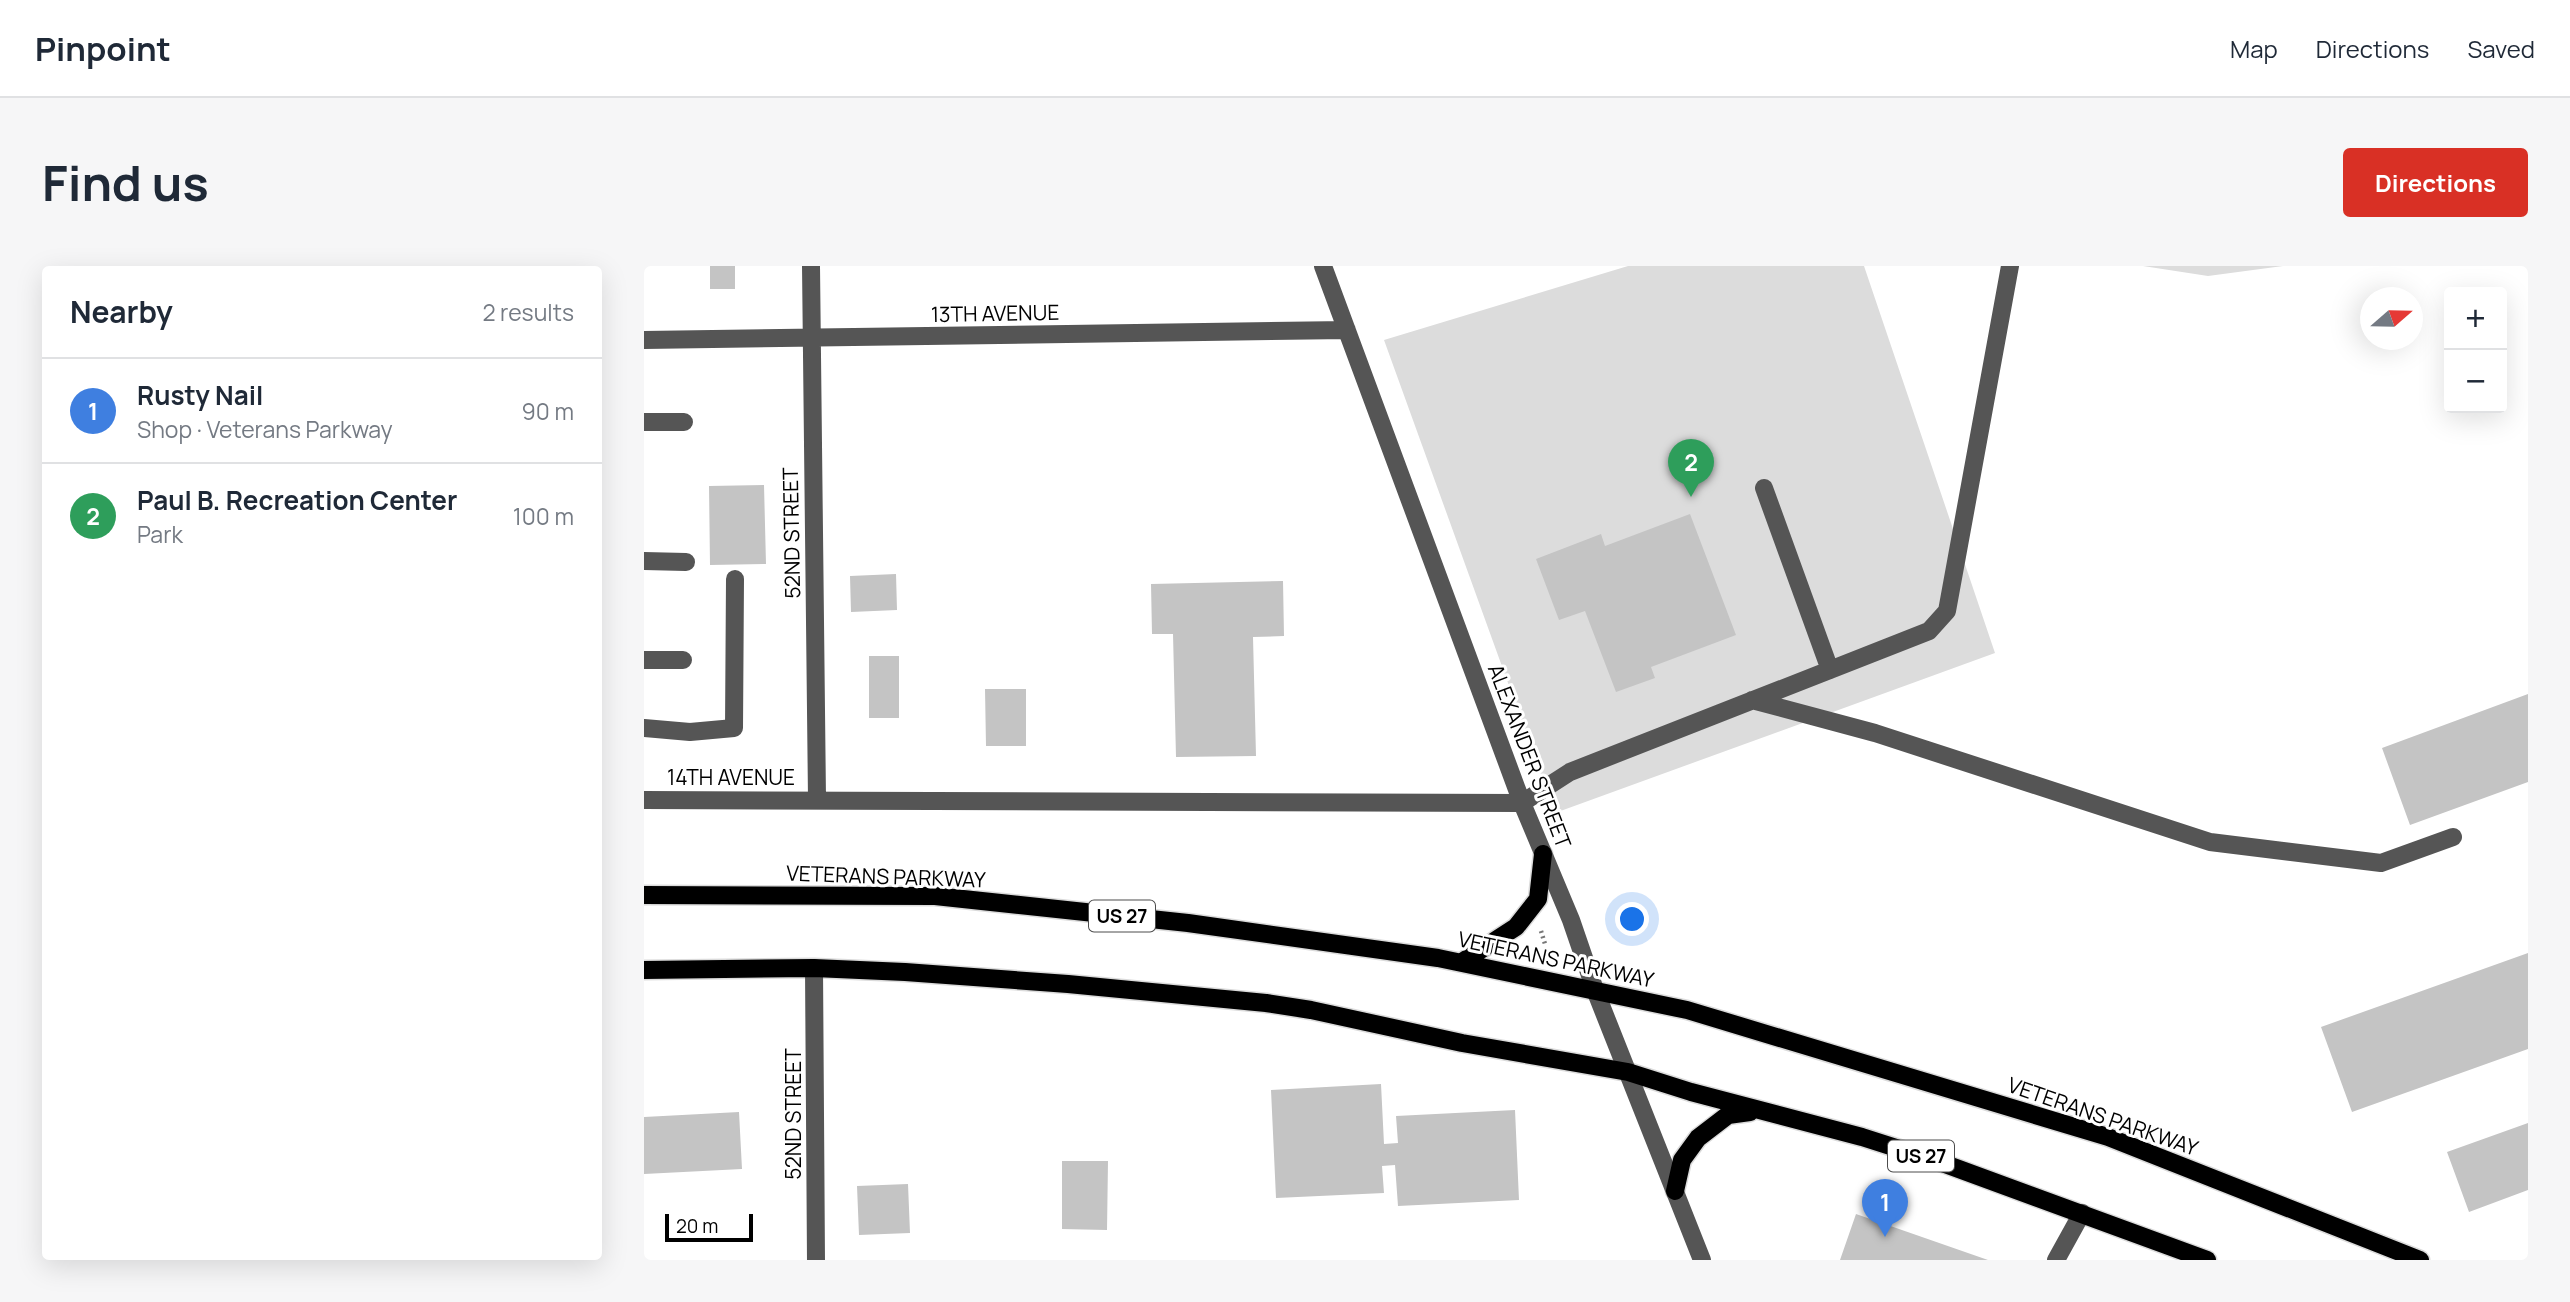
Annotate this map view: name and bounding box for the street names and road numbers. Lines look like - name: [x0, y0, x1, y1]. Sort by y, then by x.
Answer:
- street label: 13TH AVENUE: [931, 298, 1059, 328]
- street label: 52ND STREET: [776, 467, 806, 599]
- street label: ALEXANDER STREET: [1482, 660, 1578, 853]
- street label: 14TH AVENUE: [667, 763, 795, 791]
- street label: VETERANS PARKWAY: [786, 859, 987, 893]
- road number: US 27: [1089, 901, 1155, 932]
- street label: VETERANS PARKWAY: [1455, 925, 1657, 994]
- street label: 52ND STREET: [779, 1048, 807, 1180]
- street label: VETERANS PARKWAY: [2004, 1070, 2202, 1162]
- road number: US 27: [1888, 1140, 1954, 1172]

